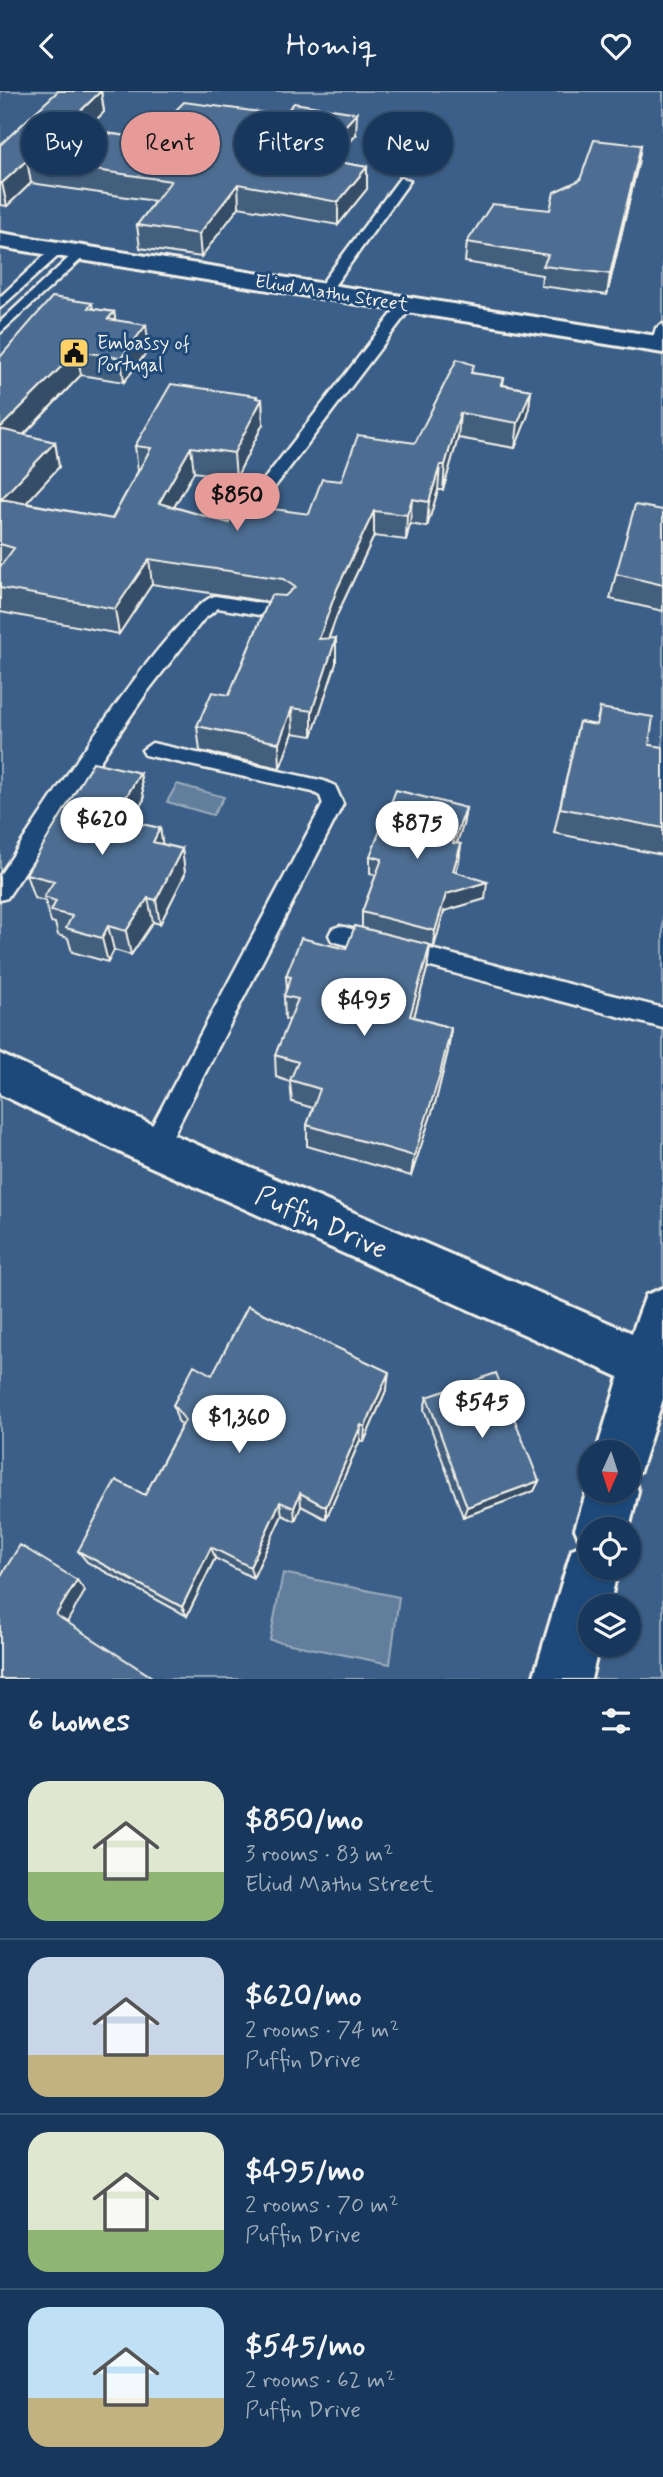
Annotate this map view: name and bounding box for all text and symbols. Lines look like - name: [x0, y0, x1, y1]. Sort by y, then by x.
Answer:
- text: Homiq: [286, 25, 377, 67]
- icon: back: [28, 27, 66, 65]
- icon: heart: [597, 27, 635, 65]
- chip: Buy: [21, 112, 107, 175]
- chip: Rent: [121, 112, 220, 175]
- chip: Filters: [234, 112, 349, 175]
- chip: New: [363, 112, 453, 175]
- street label: Eliud Mathu Street: [253, 269, 411, 318]
- place label: Embassy of Portugal: [97, 331, 190, 379]
- public building icon: Embassy of Portugal: [57, 336, 91, 370]
- pin: $850: [196, 473, 278, 533]
- text: $850: [211, 481, 263, 511]
- pin: $620: [61, 797, 143, 857]
- pin: $875: [376, 801, 458, 861]
- text: $620: [76, 805, 128, 835]
- text: $875: [392, 809, 442, 839]
- pin: $495: [323, 979, 405, 1038]
- text: $495: [337, 986, 391, 1016]
- street label: Puffin Drive: [249, 1178, 393, 1269]
- pin: $545: [441, 1381, 523, 1440]
- text: $545: [455, 1388, 509, 1418]
- pin: $1,360: [182, 1395, 296, 1455]
- text: $1,360: [208, 1403, 270, 1433]
- north arrow: [578, 1440, 640, 1503]
- map controls: [578, 1440, 641, 1657]
- button: locate: [578, 1517, 641, 1580]
- button: layers: [578, 1594, 641, 1657]
- text: 6 homes: [28, 1702, 130, 1741]
- icon: filters: [597, 1702, 635, 1740]
- text: $850/mo: [245, 1801, 363, 1840]
- icon: home: [84, 1809, 168, 1893]
- text: 3 rooms · 83 m²: [245, 1840, 393, 1870]
- text: Eliud Mathu Street: [245, 1870, 434, 1900]
- text: $620/mo: [245, 1977, 362, 2016]
- icon: home: [84, 1985, 168, 2069]
- text: 2 rooms · 74 m²: [245, 2016, 400, 2046]
- text: Puffin Drive: [245, 2046, 361, 2076]
- text: $495/mo: [245, 2152, 364, 2191]
- icon: home: [84, 2160, 168, 2244]
- text: 2 rooms · 70 m²: [245, 2191, 399, 2221]
- text: Puffin Drive: [245, 2221, 361, 2251]
- text: $545/mo: [245, 2327, 365, 2366]
- icon: home: [84, 2335, 168, 2419]
- text: 2 rooms · 62 m²: [245, 2366, 396, 2396]
- text: Puffin Drive: [245, 2396, 361, 2426]

